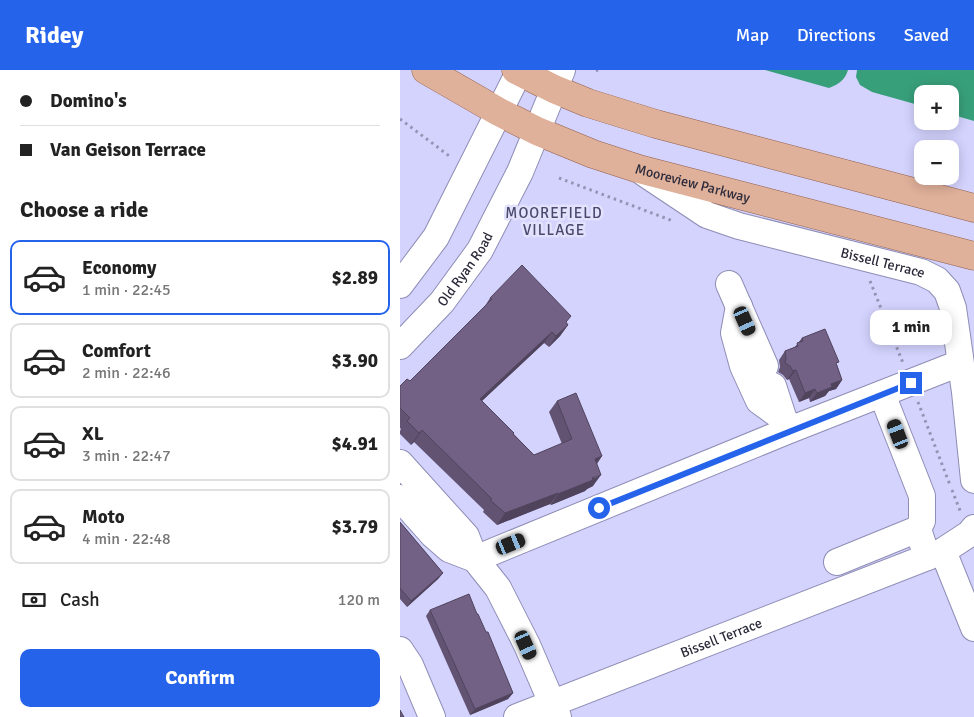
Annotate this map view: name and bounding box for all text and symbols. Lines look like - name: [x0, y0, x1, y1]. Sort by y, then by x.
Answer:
- text: Ridey: [25, 20, 84, 50]
- text: Map: [736, 24, 769, 46]
- text: Directions: [797, 24, 876, 46]
- text: Saved: [904, 24, 949, 46]
- map controls: [914, 85, 959, 185]
- button: +: [914, 85, 959, 130]
- text: Domino's: [50, 89, 127, 113]
- text: Van Geison Terrace: [50, 138, 206, 162]
- button: −: [914, 140, 959, 185]
- street label: Mooreview Parkway: [633, 160, 752, 206]
- text: Choose a ride: [20, 196, 148, 223]
- district label: MOOREFIELD VILLAGE: [505, 204, 603, 239]
- street label: Old Ryan Road: [433, 229, 496, 309]
- street label: Bissell Terrace: [839, 244, 928, 281]
- icon: car: [22, 255, 67, 300]
- text: Economy: [82, 256, 156, 280]
- text: $2.89: [332, 266, 378, 290]
- text: 1 min · 22:45: [82, 280, 171, 300]
- car: [732, 304, 757, 338]
- callout: 1 min: [870, 310, 952, 346]
- text: 1 min: [892, 317, 930, 337]
- icon: car: [22, 338, 67, 383]
- text: Comfort: [82, 339, 151, 363]
- text: $3.90: [332, 349, 378, 373]
- text: 2 min · 22:46: [82, 363, 171, 383]
- route end: [900, 372, 922, 394]
- car: [885, 417, 910, 451]
- icon: car: [22, 421, 67, 466]
- text: XL: [82, 422, 104, 446]
- text: $4.91: [332, 432, 378, 456]
- text: 3 min · 22:47: [82, 446, 171, 466]
- route start: [588, 497, 610, 519]
- icon: car: [22, 504, 67, 549]
- text: Moto: [82, 505, 125, 529]
- text: $3.79: [332, 515, 378, 539]
- text: 4 min · 22:48: [82, 529, 171, 549]
- car: [494, 531, 527, 557]
- icon: cash: [20, 586, 48, 614]
- text: Cash: [60, 588, 100, 612]
- text: 120 m: [338, 590, 380, 610]
- street label: Bissell Terrace: [678, 614, 764, 661]
- car: [513, 628, 538, 662]
- button: Confirm: [20, 649, 380, 707]

